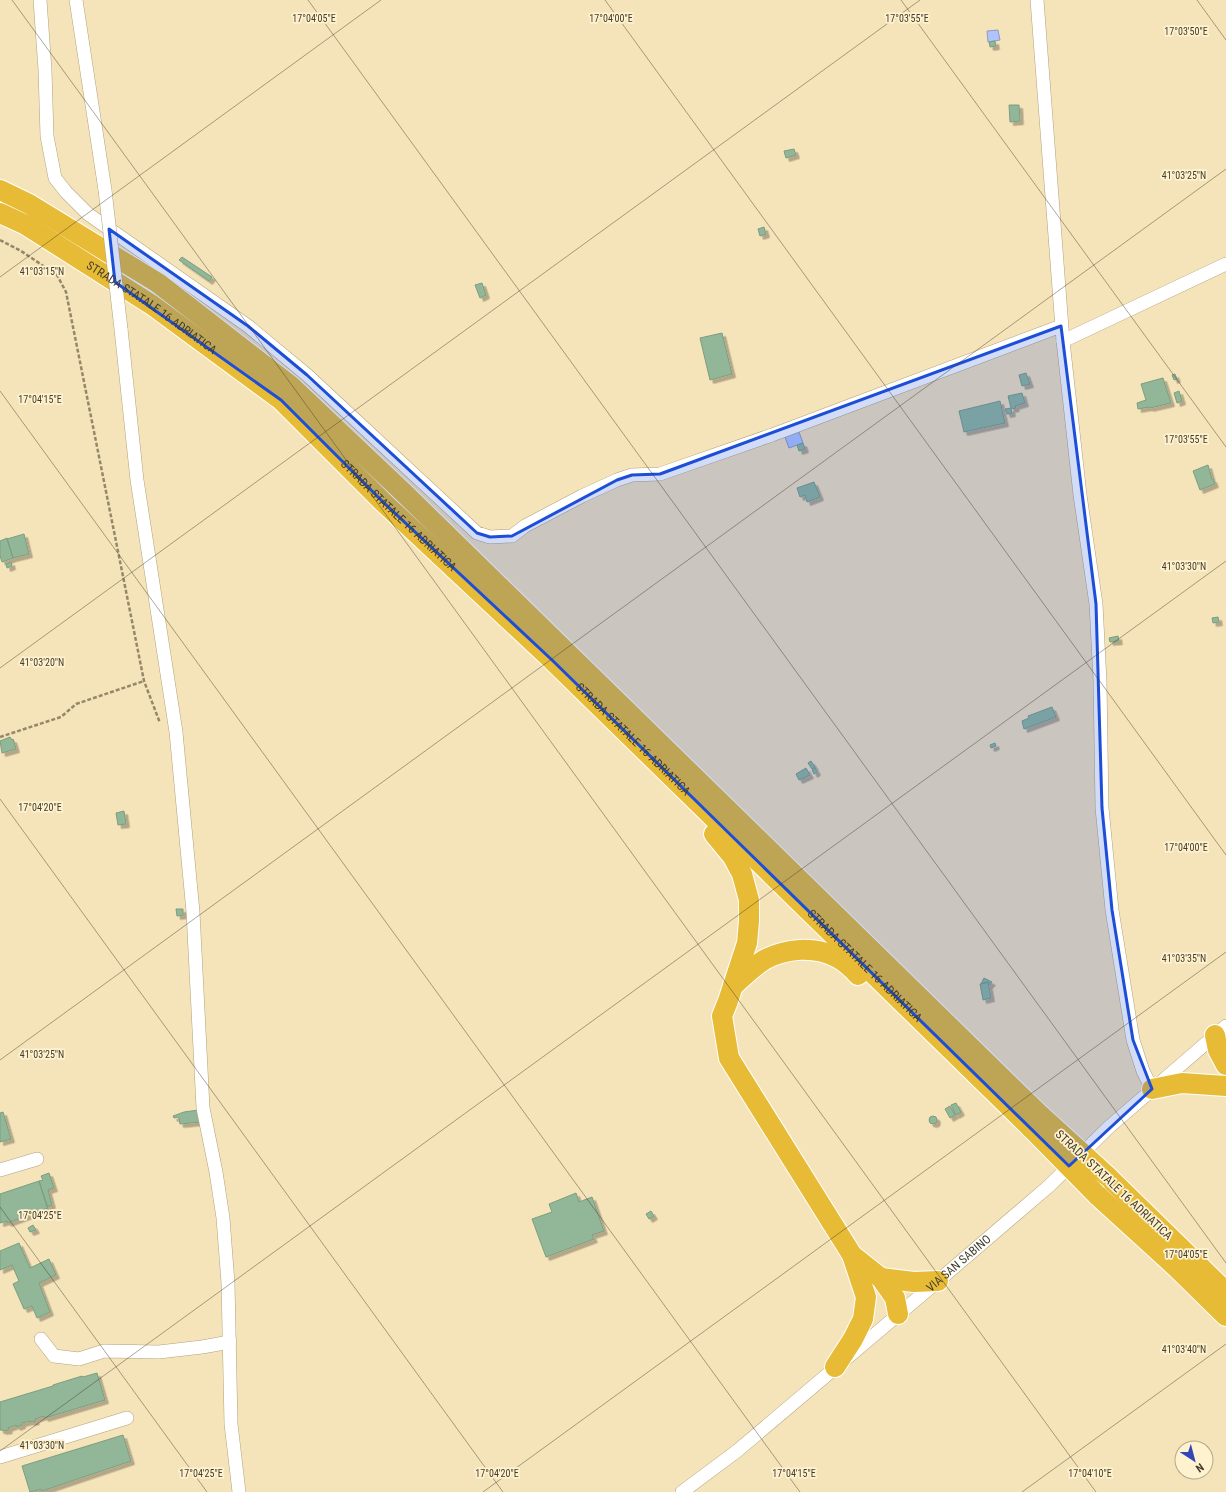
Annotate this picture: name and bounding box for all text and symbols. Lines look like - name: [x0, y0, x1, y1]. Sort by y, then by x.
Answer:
- text: 17°04'05"E: [292, 13, 336, 24]
- text: 17°04'00"E: [589, 13, 633, 24]
- text: 17°03'55"E: [885, 13, 929, 24]
- text: 17°03'50"E: [1164, 26, 1208, 37]
- text: 41°03'25"N: [1162, 170, 1206, 181]
- street label: STRADA STATALE 16 ADRIATICA: [84, 258, 219, 357]
- text: 41°03'15"N: [20, 266, 64, 277]
- text: 17°04'15"E: [18, 394, 62, 405]
- text: 17°03'55"E: [1164, 434, 1208, 445]
- street label: STRADA STATALE 16 ADRIATICA: [338, 457, 459, 574]
- text: 41°03'30"N: [1162, 561, 1206, 572]
- text: 41°03'20"N: [20, 657, 64, 668]
- street label: STRADA STATALE 16 ADRIATICA: [573, 680, 693, 798]
- text: 17°04'20"E: [18, 802, 62, 813]
- text: 17°04'00"E: [1164, 842, 1208, 853]
- street label: STRADA STATALE 16 ADRIATICA: [805, 907, 925, 1025]
- text: 41°03'35"N: [1162, 953, 1206, 964]
- text: 41°03'25"N: [20, 1049, 64, 1060]
- street label: STRADA STATALE 16 ADRIATICA: [1053, 1127, 1175, 1243]
- text: 17°04'25"E: [18, 1210, 62, 1221]
- street label: VIA SAN SABINO: [924, 1232, 994, 1295]
- text: 17°04'05"E: [1164, 1249, 1208, 1260]
- text: 41°03'40"N: [1162, 1344, 1206, 1355]
- text: 41°03'30"N: [20, 1440, 64, 1451]
- north arrow: [1174, 1440, 1214, 1480]
- text: N: [1193, 1460, 1206, 1475]
- text: 17°04'25"E: [179, 1468, 223, 1479]
- text: 17°04'20"E: [475, 1468, 519, 1479]
- text: 17°04'15"E: [772, 1468, 816, 1479]
- text: 17°04'10"E: [1068, 1468, 1112, 1479]

